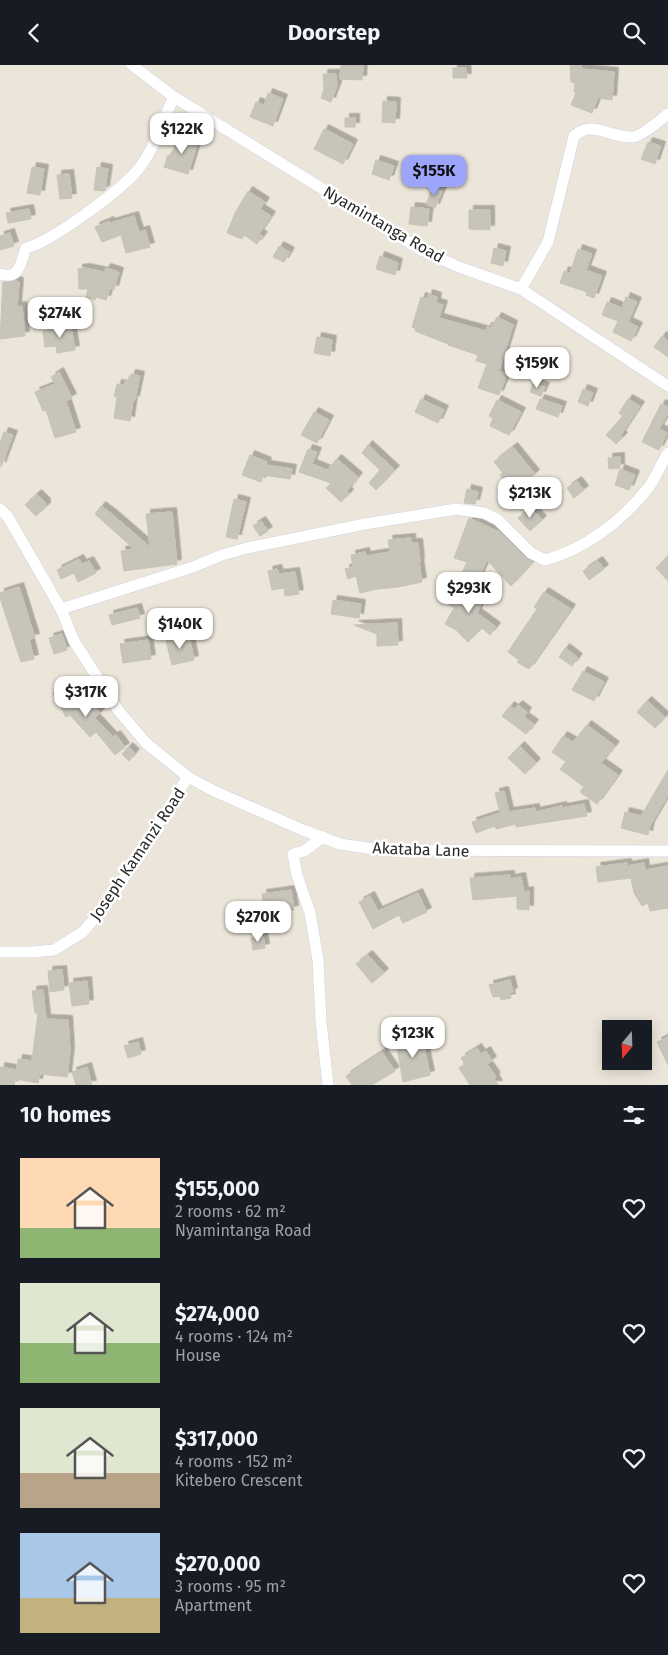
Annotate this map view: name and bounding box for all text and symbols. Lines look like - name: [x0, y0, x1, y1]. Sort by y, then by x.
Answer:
- icon: back: [20, 19, 48, 47]
- text: Doorstep: [288, 19, 380, 46]
- icon: search: [620, 19, 648, 47]
- pin: $122K: [147, 113, 217, 155]
- text: $122K: [161, 119, 203, 138]
- pin: $155K: [399, 155, 469, 197]
- text: $155K: [413, 161, 455, 180]
- street label: Nyamintanga Road: [320, 182, 448, 267]
- pin: $274K: [25, 297, 95, 339]
- text: $274K: [39, 303, 81, 322]
- pin: $159K: [502, 347, 572, 389]
- text: $159K: [515, 353, 559, 372]
- pin: $213K: [495, 477, 565, 519]
- text: $213K: [509, 483, 551, 502]
- pin: $293K: [434, 571, 504, 614]
- text: $293K: [447, 578, 491, 597]
- pin: $140K: [145, 607, 215, 650]
- text: $140K: [158, 614, 202, 633]
- pin: $317K: [51, 675, 121, 718]
- text: $317K: [65, 682, 107, 701]
- street label: Joseph Kamanzi Road: [86, 784, 189, 924]
- street label: Akataba Lane: [372, 838, 470, 861]
- pin: $270K: [223, 901, 293, 943]
- text: $270K: [236, 907, 280, 926]
- pin: $123K: [378, 1017, 448, 1059]
- north arrow: [602, 1020, 652, 1070]
- map controls: [602, 1020, 652, 1070]
- text: $123K: [392, 1023, 434, 1042]
- icon: filters: [620, 1101, 648, 1129]
- text: 10 homes: [20, 1102, 111, 1128]
- text: $155,000: [175, 1176, 260, 1202]
- icon: home: [60, 1178, 120, 1238]
- icon: heart: [620, 1194, 648, 1222]
- text: 2 rooms · 62 m²: [175, 1202, 286, 1221]
- text: Nyamintanga Road: [175, 1221, 311, 1240]
- text: $274,000: [175, 1301, 259, 1327]
- icon: home: [60, 1303, 120, 1363]
- icon: heart: [620, 1319, 648, 1347]
- text: 4 rooms · 124 m²: [175, 1327, 293, 1346]
- text: House: [175, 1346, 221, 1365]
- text: $317,000: [175, 1426, 258, 1452]
- icon: home: [60, 1428, 120, 1488]
- icon: heart: [620, 1444, 648, 1472]
- text: 4 rooms · 152 m²: [175, 1452, 293, 1471]
- text: Kitebero Crescent: [175, 1471, 303, 1490]
- text: $270,000: [175, 1551, 260, 1577]
- icon: home: [60, 1553, 120, 1613]
- icon: heart: [620, 1569, 648, 1597]
- text: 3 rooms · 95 m²: [175, 1577, 286, 1596]
- text: Apartment: [175, 1596, 252, 1615]

